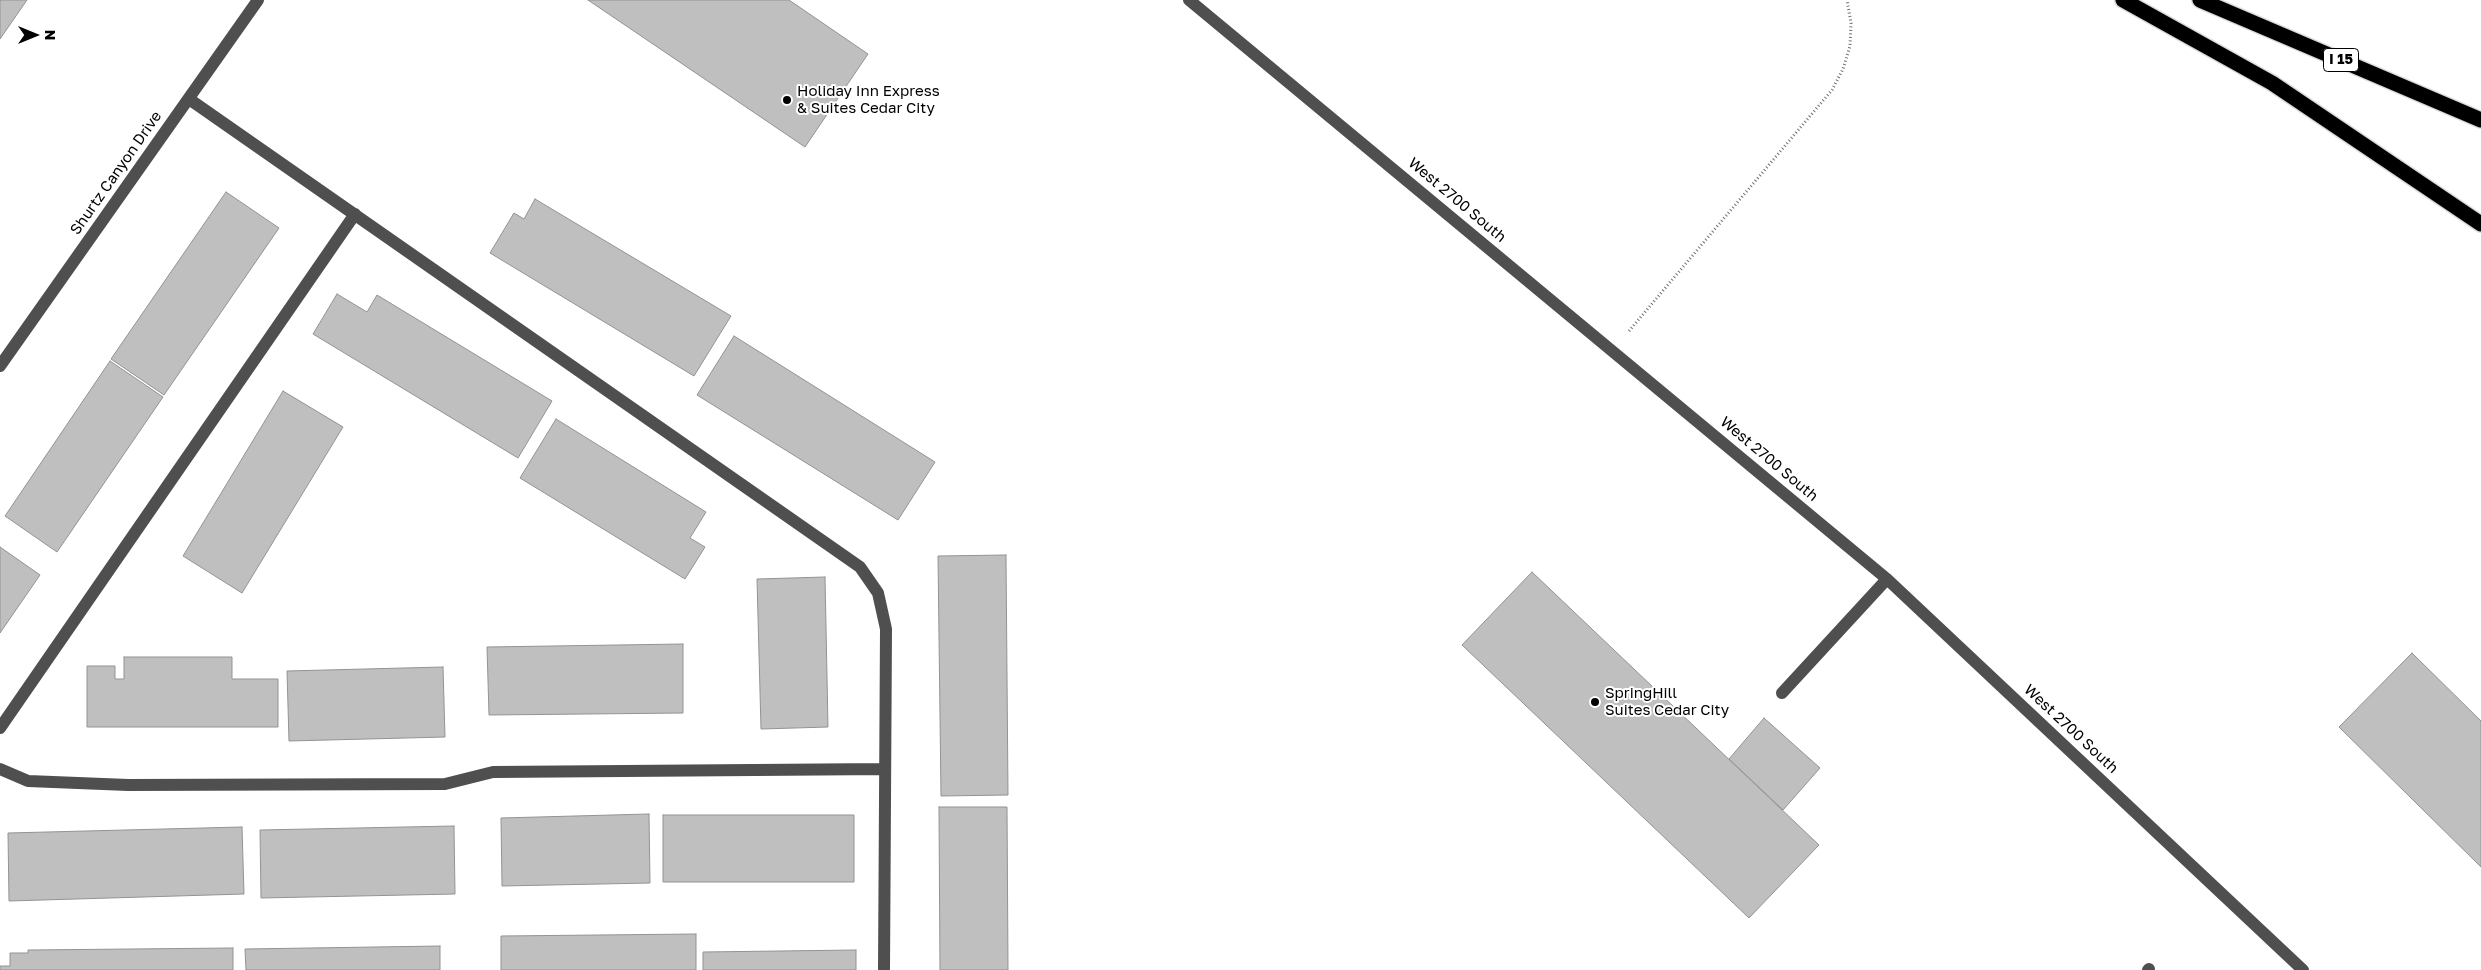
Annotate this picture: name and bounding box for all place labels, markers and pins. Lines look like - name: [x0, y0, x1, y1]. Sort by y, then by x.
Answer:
- place label: Holiday Inn Express & Suites Cedar City: [797, 82, 940, 117]
- marker: Holiday Inn Express & Suites Cedar City: [781, 94, 793, 106]
- place label: SpringHill Suites Cedar City: [1605, 684, 1729, 719]
- marker: SpringHill Suites Cedar City: [1589, 696, 1601, 708]

